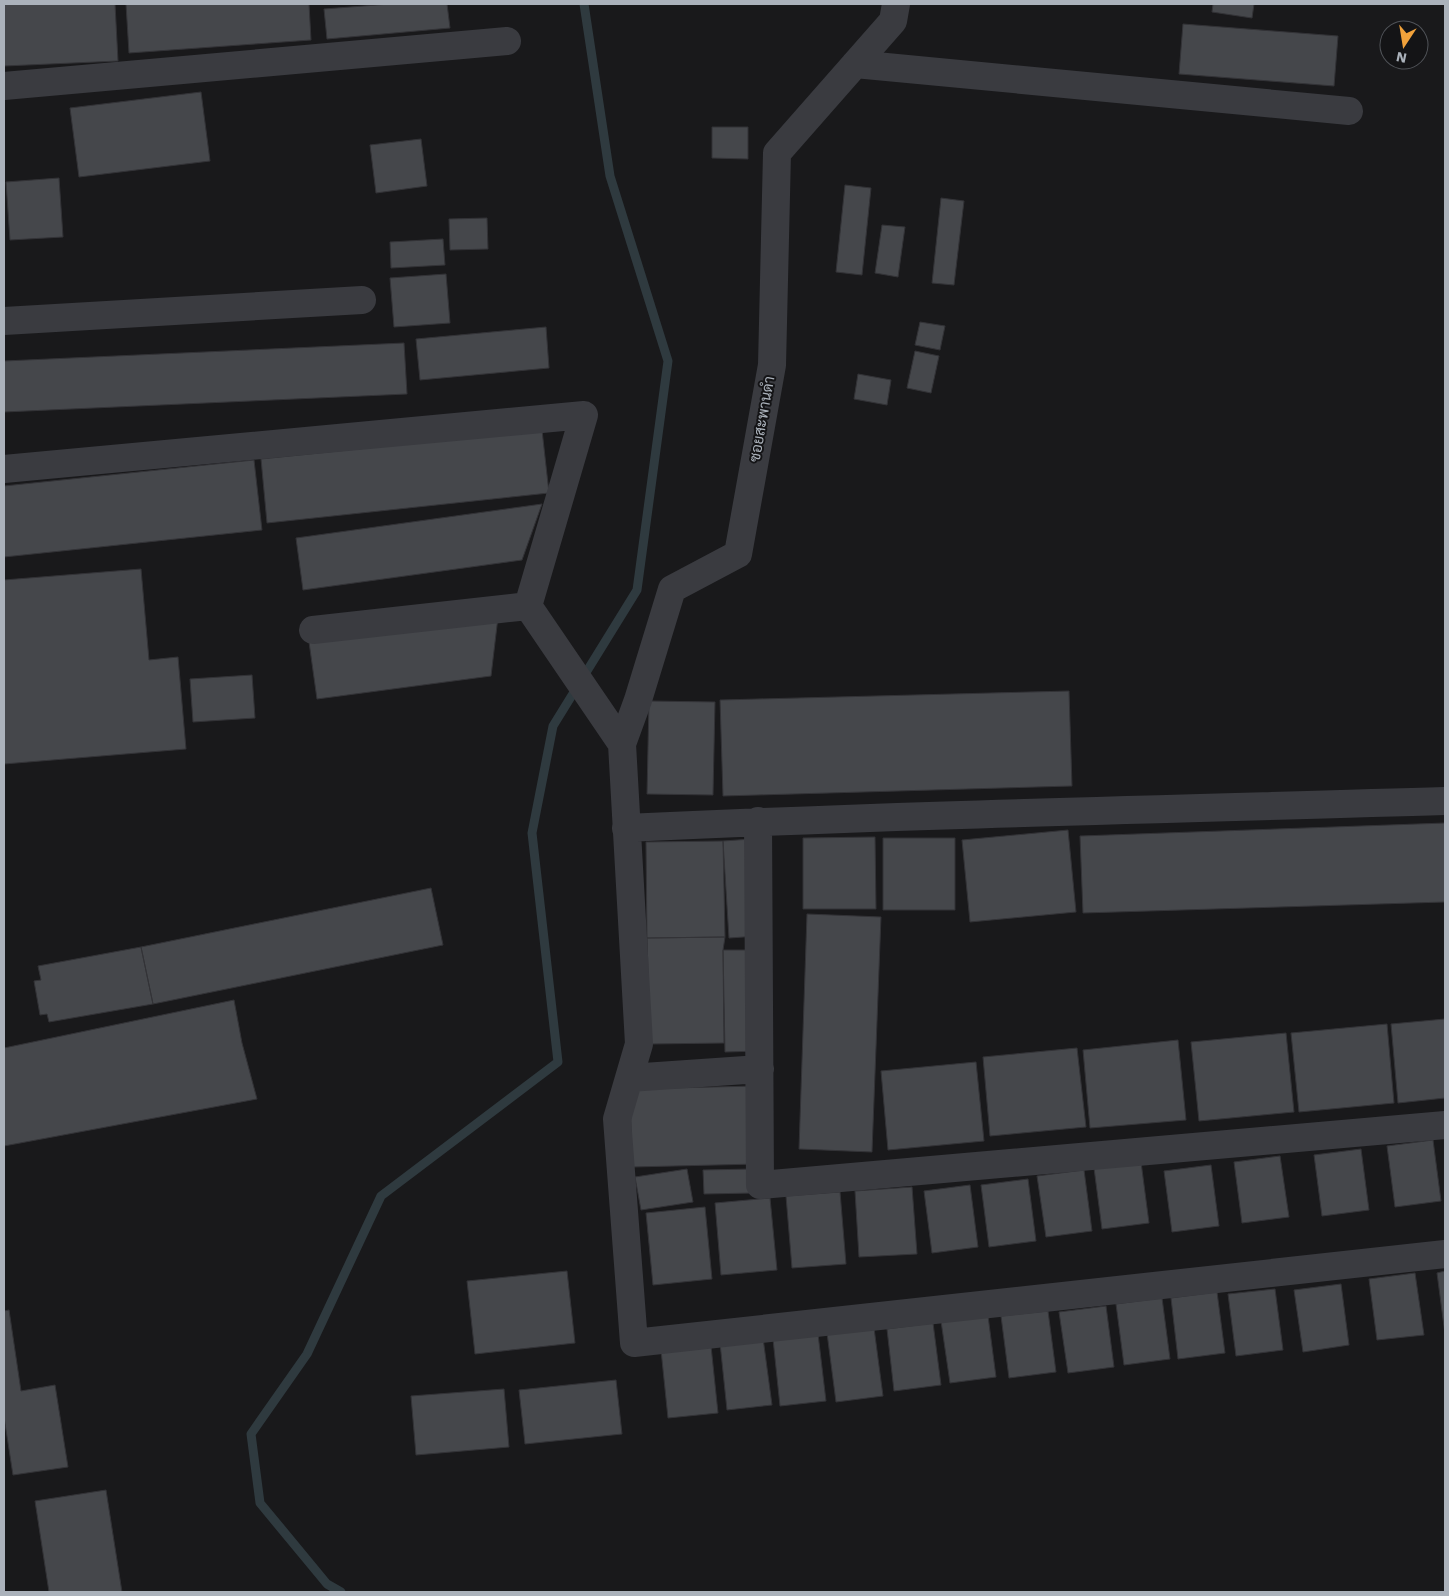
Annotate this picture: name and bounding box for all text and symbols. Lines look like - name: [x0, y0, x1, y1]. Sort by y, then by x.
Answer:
- north arrow: [1379, 20, 1429, 70]
- text: N: [1395, 49, 1408, 67]
- street label: ซอยสะพานดำ: [746, 375, 778, 463]

